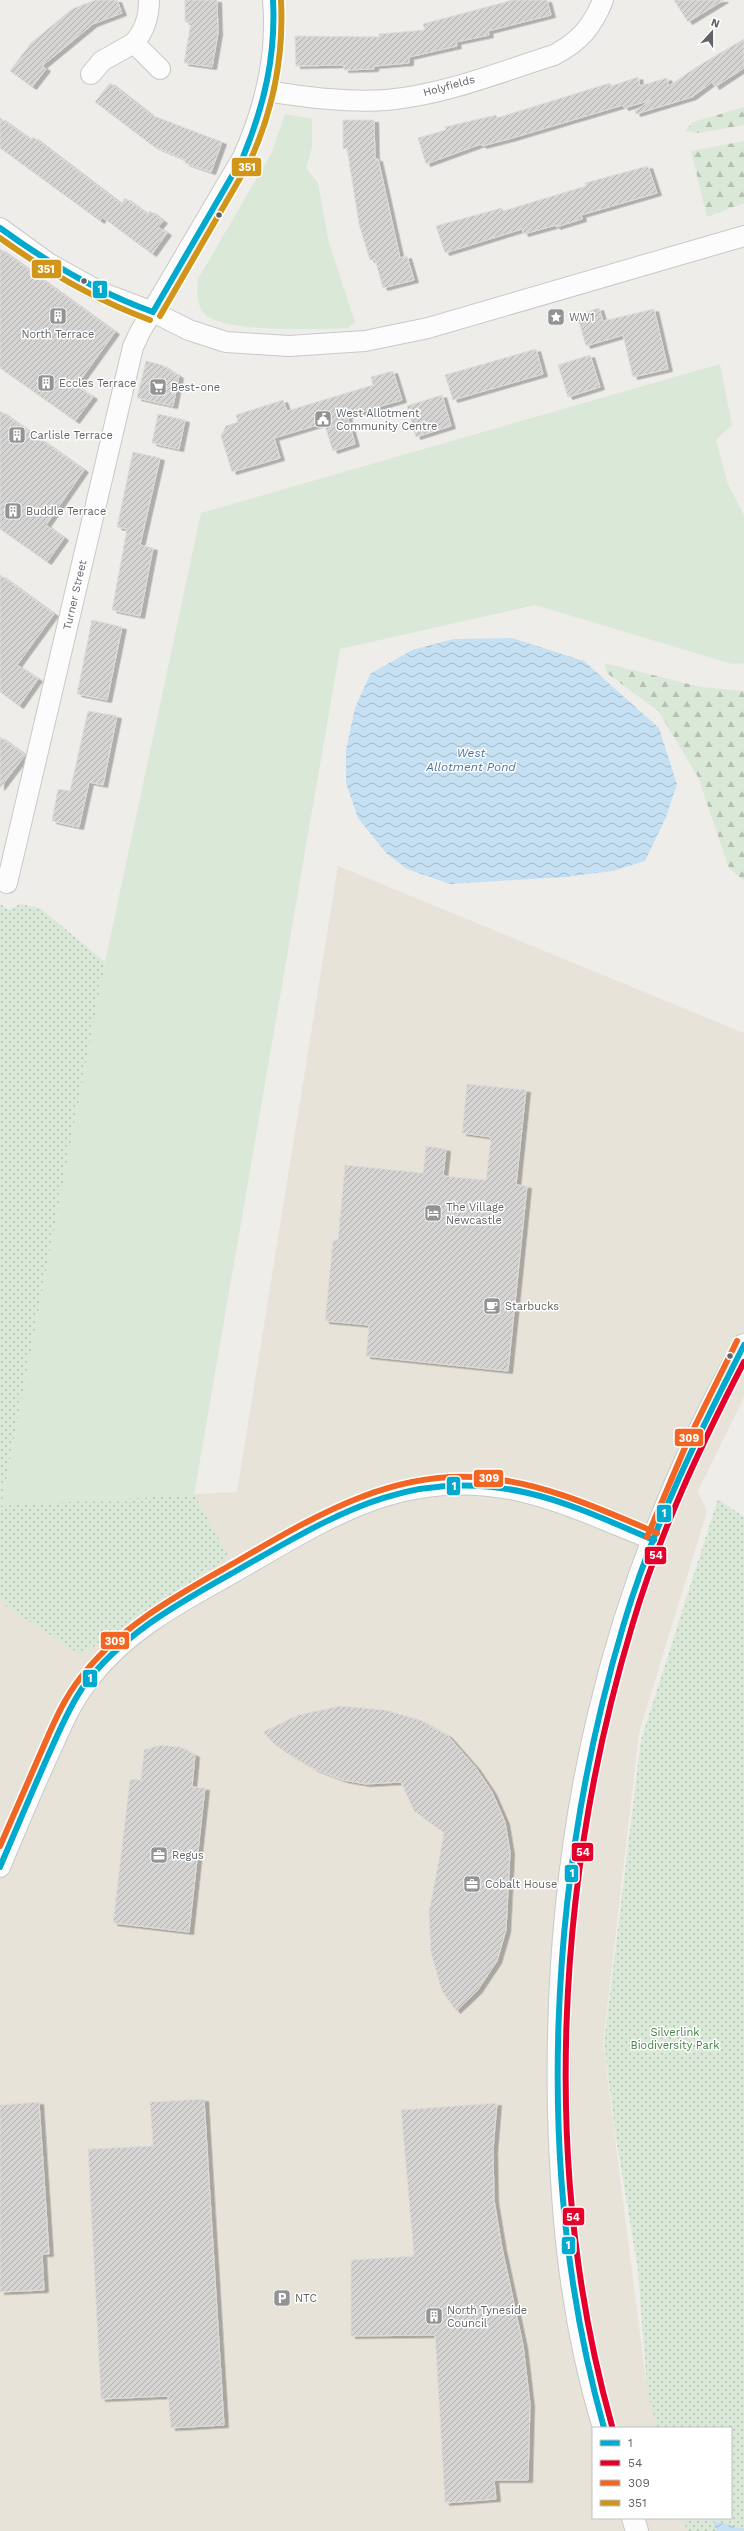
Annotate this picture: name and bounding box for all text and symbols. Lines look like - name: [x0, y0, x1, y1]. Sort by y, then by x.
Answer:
- north arrow: [692, 12, 732, 52]
- text: N: [709, 16, 722, 31]
- street label: Holyfields: [422, 73, 476, 99]
- line badge: 351: [231, 157, 262, 177]
- text: 351: [238, 161, 256, 174]
- unlabelled marker: [214, 210, 224, 220]
- line badge: 351: [31, 259, 62, 279]
- text: 351: [37, 263, 55, 276]
- unlabelled marker: [79, 276, 89, 286]
- line badge: 1: [92, 280, 108, 299]
- text: 1: [98, 283, 102, 296]
- building icon: North Terrace: [48, 306, 68, 326]
- place icon: WW1: [546, 307, 566, 327]
- place label: WW1: [569, 311, 594, 324]
- place label: North Terrace: [22, 328, 94, 341]
- building icon: Eccles Terrace: [36, 373, 56, 393]
- place label: Eccles Terrace: [59, 377, 136, 390]
- supermarket icon: Best-one: [148, 377, 168, 397]
- place label: Best-one: [171, 381, 220, 394]
- place label: West Allotment Community Centre: [336, 407, 437, 433]
- public building icon: West Allotment Community Centre: [313, 409, 333, 429]
- building icon: Carlisle Terrace: [7, 425, 27, 445]
- place label: Carlisle Terrace: [30, 429, 113, 442]
- building icon: Buddle Terrace: [3, 501, 23, 521]
- place label: Buddle Terrace: [26, 505, 106, 518]
- street label: Turner Street: [61, 558, 89, 631]
- water label: West Allotment Pond: [425, 746, 516, 774]
- place label: The Village Newcastle: [446, 1201, 504, 1227]
- hotel icon: The Village Newcastle: [423, 1203, 443, 1223]
- cafe icon: Starbucks: [482, 1296, 502, 1316]
- place label: Starbucks: [505, 1300, 559, 1313]
- unlabelled marker: [725, 1351, 735, 1361]
- line badge: 309: [674, 1428, 704, 1447]
- text: 309: [679, 1432, 699, 1445]
- line badge: 309: [473, 1469, 504, 1488]
- text: 309: [479, 1472, 499, 1485]
- line badge: 1: [446, 1476, 461, 1496]
- text: 1: [452, 1480, 456, 1493]
- line badge: 1: [656, 1504, 672, 1523]
- text: 1: [662, 1507, 666, 1520]
- line badge: 54: [644, 1546, 667, 1565]
- text: 54: [649, 1549, 663, 1562]
- line badge: 309: [100, 1631, 130, 1650]
- text: 309: [105, 1635, 125, 1648]
- line badge: 1: [82, 1669, 98, 1688]
- text: 1: [88, 1672, 92, 1685]
- line badge: 54: [571, 1842, 594, 1862]
- office icon: Regus: [149, 1845, 169, 1865]
- text: 54: [576, 1846, 590, 1859]
- place label: Regus: [172, 1849, 204, 1862]
- line badge: 1: [564, 1864, 579, 1883]
- text: 1: [570, 1867, 574, 1880]
- office icon: Cobalt House: [462, 1874, 482, 1894]
- place label: Cobalt House: [485, 1878, 557, 1891]
- park label: Silverlink Biodiversity Park: [630, 2026, 720, 2052]
- line badge: 54: [562, 2207, 585, 2226]
- text: 54: [566, 2211, 580, 2224]
- line badge: 1: [561, 2236, 576, 2255]
- text: 1: [566, 2239, 570, 2252]
- parking icon: NTC: [272, 2288, 292, 2308]
- place label: NTC: [295, 2292, 317, 2305]
- place label: North Tyneside Council: [447, 2304, 527, 2330]
- building icon: North Tyneside Council: [424, 2306, 444, 2326]
- legend: [592, 2427, 732, 2519]
- text: 1: [628, 2436, 633, 2450]
- text: 54: [628, 2456, 642, 2470]
- text: 309: [628, 2476, 650, 2490]
- text: 351: [628, 2496, 647, 2510]

